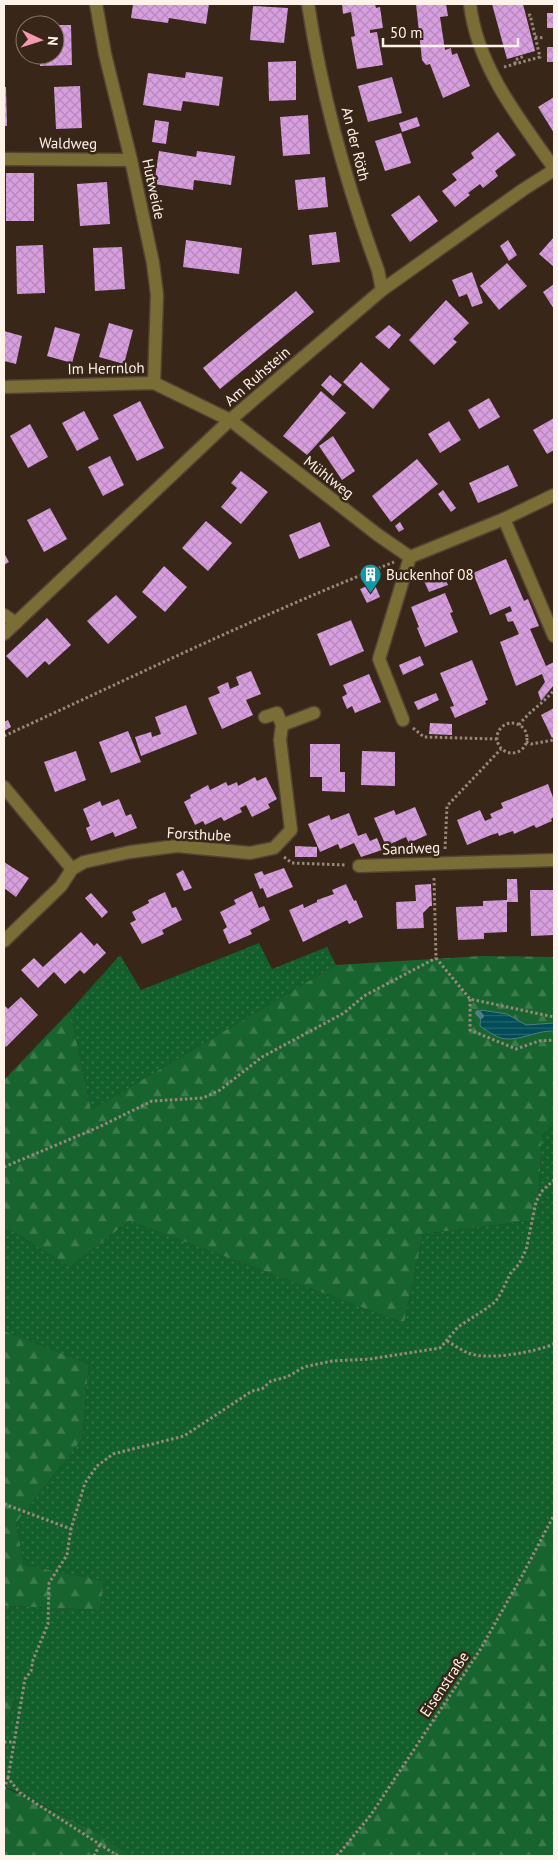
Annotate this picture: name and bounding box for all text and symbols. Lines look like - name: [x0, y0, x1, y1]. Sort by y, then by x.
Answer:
- north arrow: [15, 15, 65, 65]
- scale bar: [383, 15, 518, 47]
- text: 50 m: [390, 23, 423, 42]
- text: N: [44, 36, 62, 46]
- street label: An der Röth: [338, 105, 374, 183]
- street label: Waldweg: [39, 133, 97, 153]
- street label: Hutweide: [138, 157, 170, 221]
- street label: Am Ruhstein: [220, 342, 294, 410]
- street label: Im Herrnloh: [67, 358, 145, 378]
- street label: Mühlweg: [300, 451, 358, 503]
- building icon: Buckenhof 08: [358, 562, 382, 593]
- place label: Buckenhof 08: [386, 565, 474, 584]
- street label: Forsthube: [166, 823, 232, 845]
- street label: Sandweg: [382, 837, 440, 859]
- street label: Eisenstraße: [415, 1648, 473, 1720]

